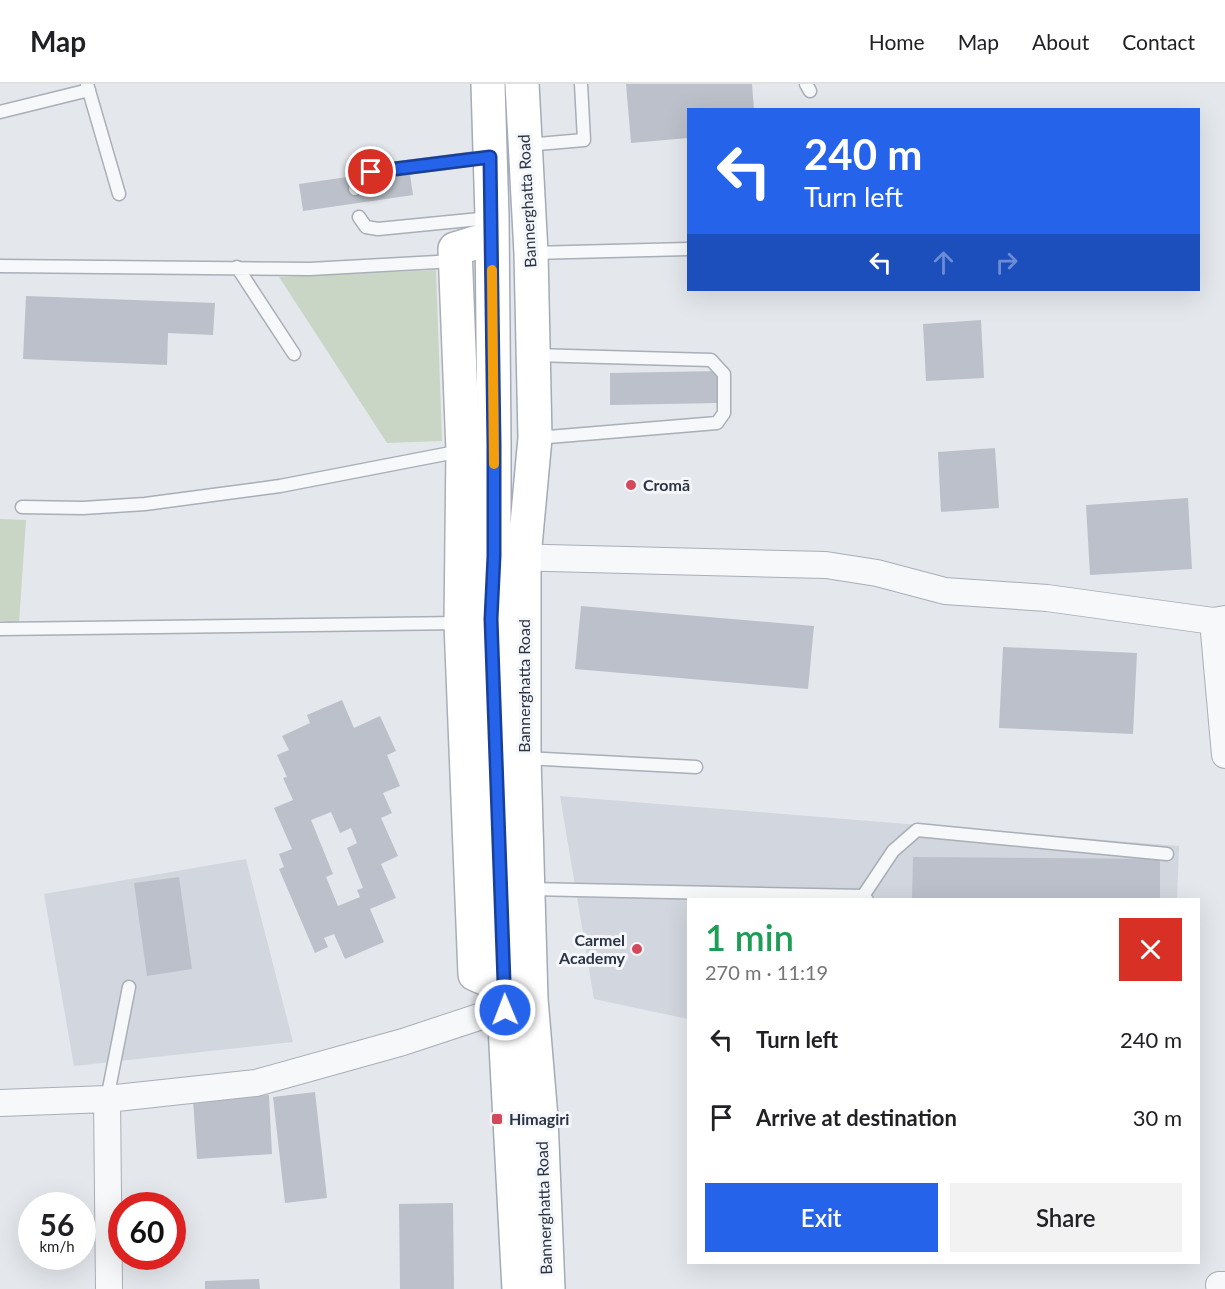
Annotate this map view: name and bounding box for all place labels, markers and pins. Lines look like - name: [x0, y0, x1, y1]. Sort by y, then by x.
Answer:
- pin: [345, 146, 396, 197]
- place label: Cromā: [643, 475, 690, 494]
- marker: Cromā: [624, 478, 638, 492]
- place label: Carmel Academy: [558, 930, 626, 967]
- marker: Carmel Academy: [630, 942, 644, 956]
- place label: Himagiri: [509, 1109, 569, 1128]
- marker: Himagiri: [490, 1112, 504, 1126]

